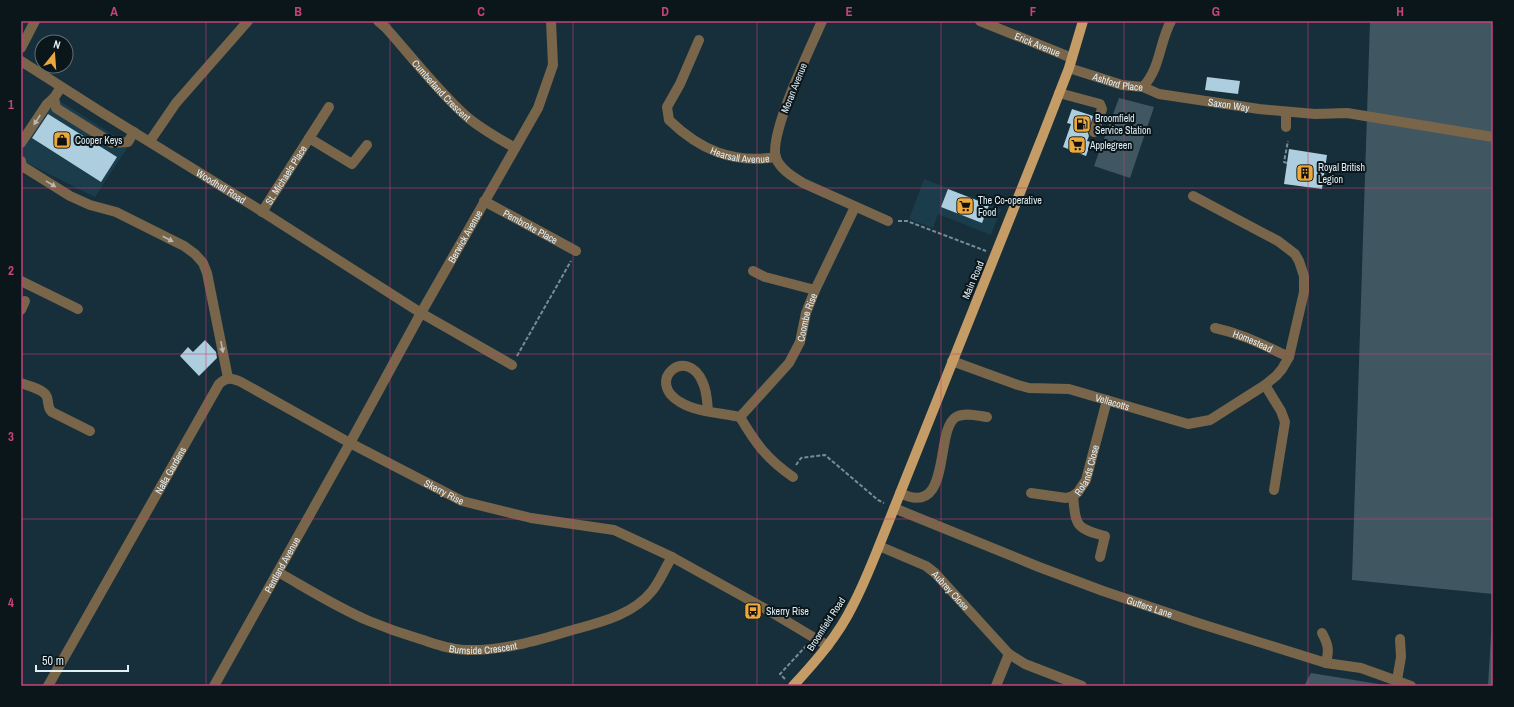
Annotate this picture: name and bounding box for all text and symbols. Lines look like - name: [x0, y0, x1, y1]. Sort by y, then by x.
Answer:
- text: A: [110, 3, 118, 20]
- text: B: [294, 3, 302, 20]
- text: C: [477, 3, 485, 20]
- text: D: [661, 3, 669, 20]
- text: E: [845, 3, 853, 20]
- text: F: [1030, 3, 1037, 20]
- text: G: [1212, 3, 1220, 20]
- text: H: [1396, 3, 1404, 20]
- street label: Erick Avenue: [1013, 29, 1063, 59]
- north arrow: [34, 34, 74, 74]
- text: N: [52, 37, 62, 52]
- street label: Cumberland Crescent: [409, 57, 474, 124]
- street label: Moran Avenue: [778, 61, 810, 115]
- street label: Ashford Place: [1090, 69, 1144, 93]
- street label: Saxon Way: [1207, 95, 1251, 114]
- text: 1: [8, 96, 14, 113]
- place label: Broomfield Service Station: [1095, 112, 1151, 137]
- one-way arrow: [33, 114, 40, 126]
- fuel station icon: Broomfield Service Station: [1072, 114, 1092, 134]
- shop icon: Cooper Keys: [52, 130, 72, 150]
- place label: Cooper Keys: [75, 134, 122, 147]
- supermarket icon: Applegreen: [1067, 135, 1087, 155]
- place label: Applegreen: [1089, 139, 1132, 152]
- street label: St. Michaels Place: [262, 142, 310, 207]
- street label: Hearsall Avenue: [709, 144, 770, 165]
- place label: Royal British Legion: [1318, 161, 1365, 186]
- building icon: Royal British Legion: [1295, 163, 1315, 183]
- street label: Woodhall Road: [194, 166, 248, 206]
- one-way arrow: [46, 180, 56, 188]
- place label: The Co-operative Food: [978, 194, 1042, 219]
- supermarket icon: The Co-operative Food: [955, 196, 975, 216]
- street label: Pembroke Place: [501, 206, 561, 247]
- street label: Berwick Avenue: [445, 207, 485, 265]
- one-way arrow: [163, 235, 174, 242]
- street label: Main Road: [959, 259, 987, 301]
- text: 2: [8, 262, 14, 279]
- street label: Coombe Rise: [794, 291, 820, 343]
- street label: Homestead: [1231, 327, 1275, 355]
- one-way arrow: [220, 341, 226, 354]
- street label: Vellacotts: [1094, 391, 1131, 413]
- text: 3: [8, 428, 14, 445]
- street label: Rolands Close: [1071, 443, 1102, 498]
- street label: Nalla Gardens: [152, 444, 189, 496]
- street label: Skerry Rise: [422, 476, 467, 508]
- street label: Pentland Avenue: [261, 534, 303, 595]
- street label: Aubrey Close: [929, 567, 973, 613]
- street label: Gutters Lane: [1125, 593, 1175, 621]
- text: 4: [8, 594, 14, 611]
- street label: Broomfield Road: [804, 595, 848, 653]
- bus stop icon: Skerry Rise: [743, 601, 763, 621]
- place label: Skerry Rise: [766, 605, 809, 618]
- street label: Burnside Crescent: [448, 638, 519, 657]
- scale bar: [36, 647, 128, 673]
- text: 50 m: [42, 653, 64, 669]

